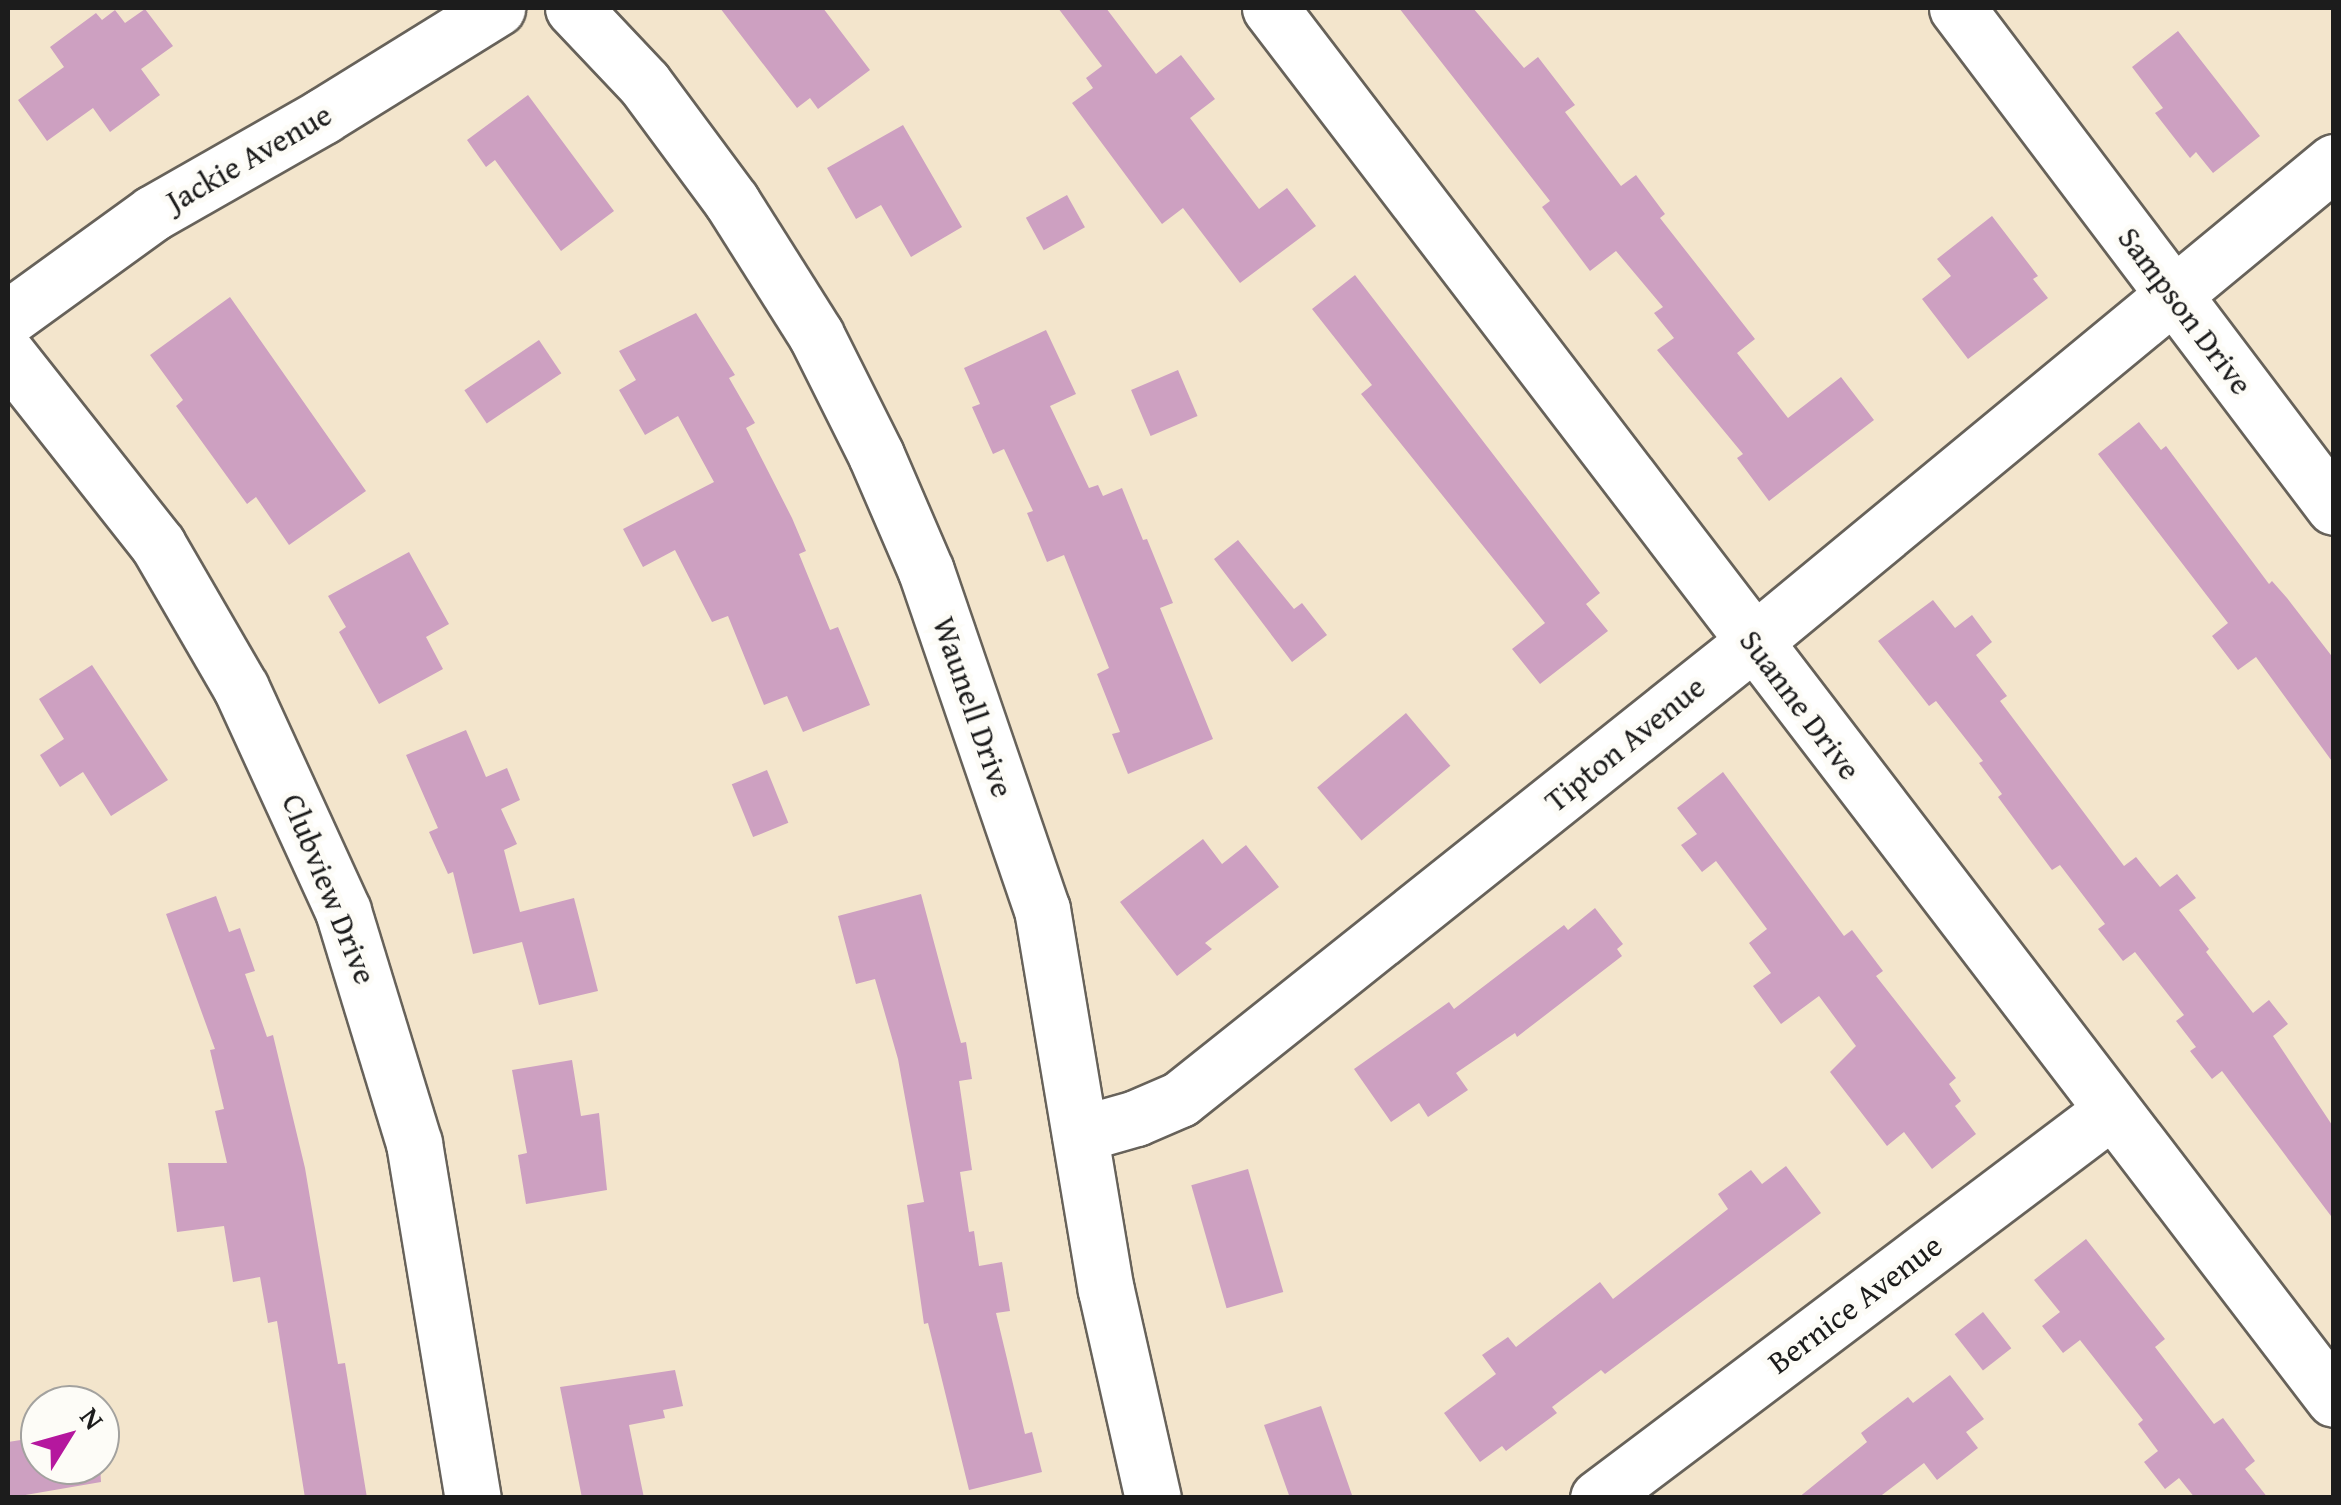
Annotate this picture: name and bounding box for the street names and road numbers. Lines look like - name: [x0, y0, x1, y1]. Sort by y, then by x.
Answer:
- street label: Jackie Avenue: [159, 95, 339, 221]
- street label: Sampson Drive: [2109, 220, 2261, 402]
- street label: Waunell Drive: [924, 612, 1022, 802]
- street label: Suanne Drive: [1731, 622, 1869, 788]
- street label: Tipton Avenue: [1537, 668, 1713, 820]
- street label: Clubview Drive: [273, 788, 385, 990]
- street label: Bernice Avenue: [1760, 1226, 1950, 1382]

